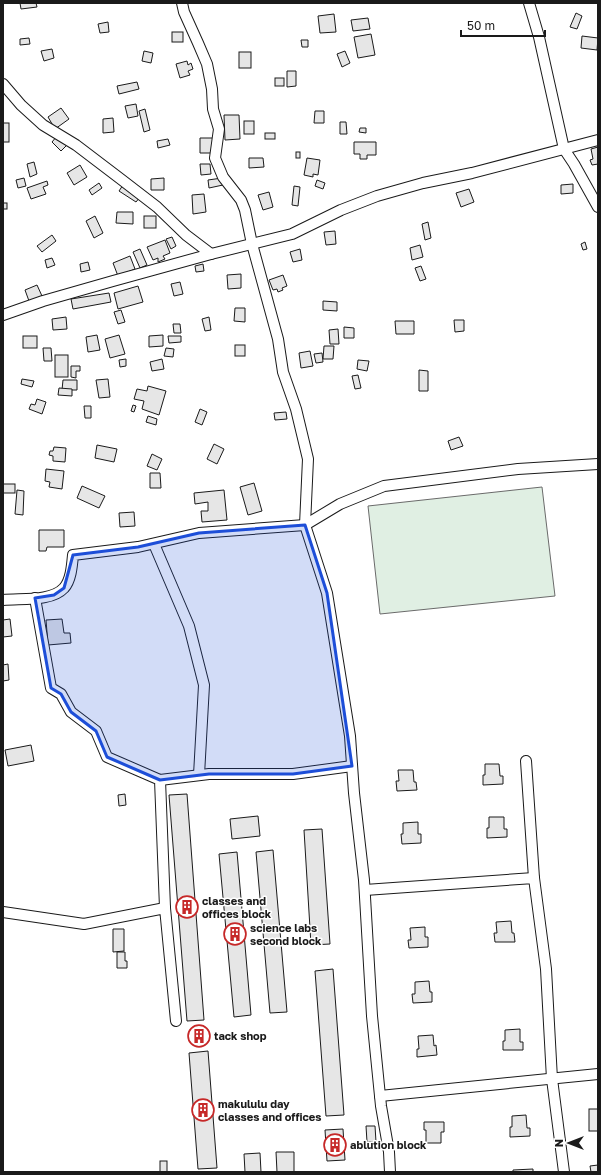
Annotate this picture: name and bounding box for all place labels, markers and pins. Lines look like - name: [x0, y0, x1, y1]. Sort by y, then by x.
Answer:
- building icon: classes and offices block: [174, 894, 200, 920]
- place label: classes and offices block: [202, 894, 272, 920]
- building icon: science labs second block: [222, 921, 248, 947]
- place label: science labs second block: [250, 921, 322, 947]
- building icon: tack shop: [186, 1023, 212, 1049]
- place label: tack shop: [214, 1029, 267, 1042]
- building icon: makululu day classes and offices: [190, 1097, 216, 1123]
- place label: makululu day classes and offices: [218, 1097, 321, 1123]
- building icon: ablution block: [322, 1132, 348, 1158]
- place label: ablution block: [350, 1138, 427, 1151]

